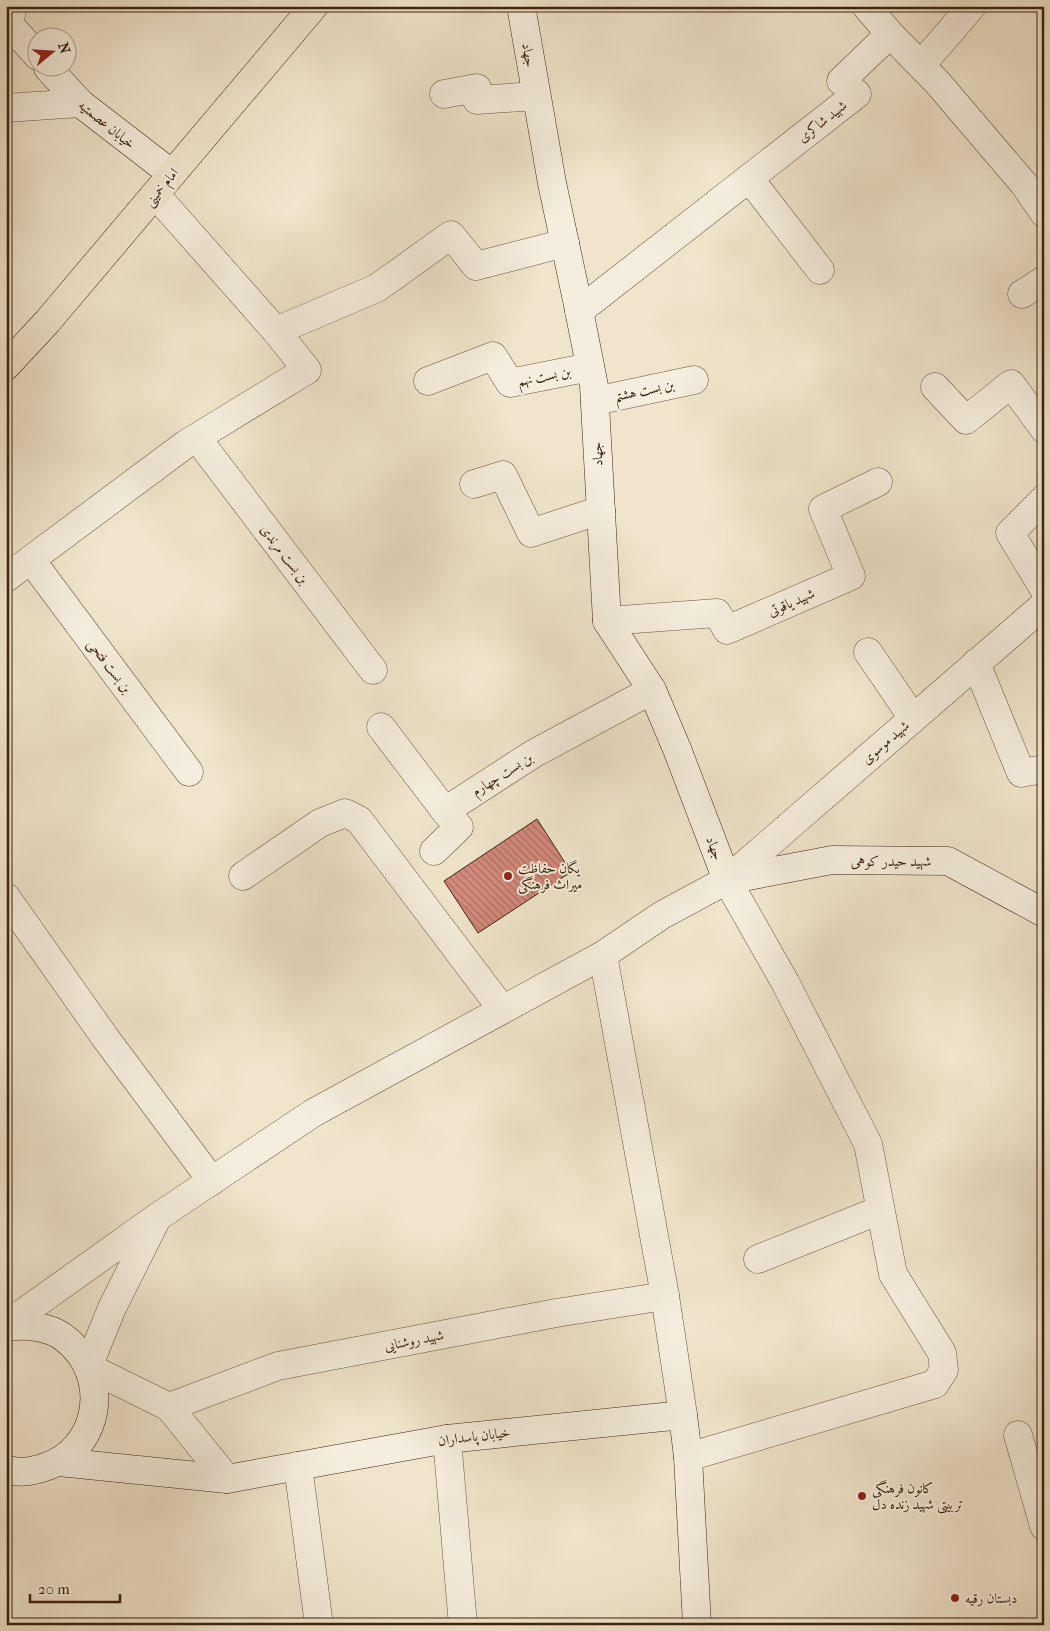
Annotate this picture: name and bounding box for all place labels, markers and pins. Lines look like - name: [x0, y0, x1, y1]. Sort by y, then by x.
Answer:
- place label: یگان حفاظت میراث فرهنگی: [518, 859, 582, 894]
- marker: یگان حفاظت میراث فرهنگی: [502, 870, 514, 882]
- place label: کانون فرهنگی تربیتی شهید زنده دل: [872, 1480, 963, 1514]
- marker: کانون فرهنگی تربیتی شهید زنده دل: [856, 1490, 868, 1502]
- place label: دبستان رقیه: [965, 1590, 1017, 1607]
- marker: دبستان رقیه: [949, 1592, 961, 1604]

